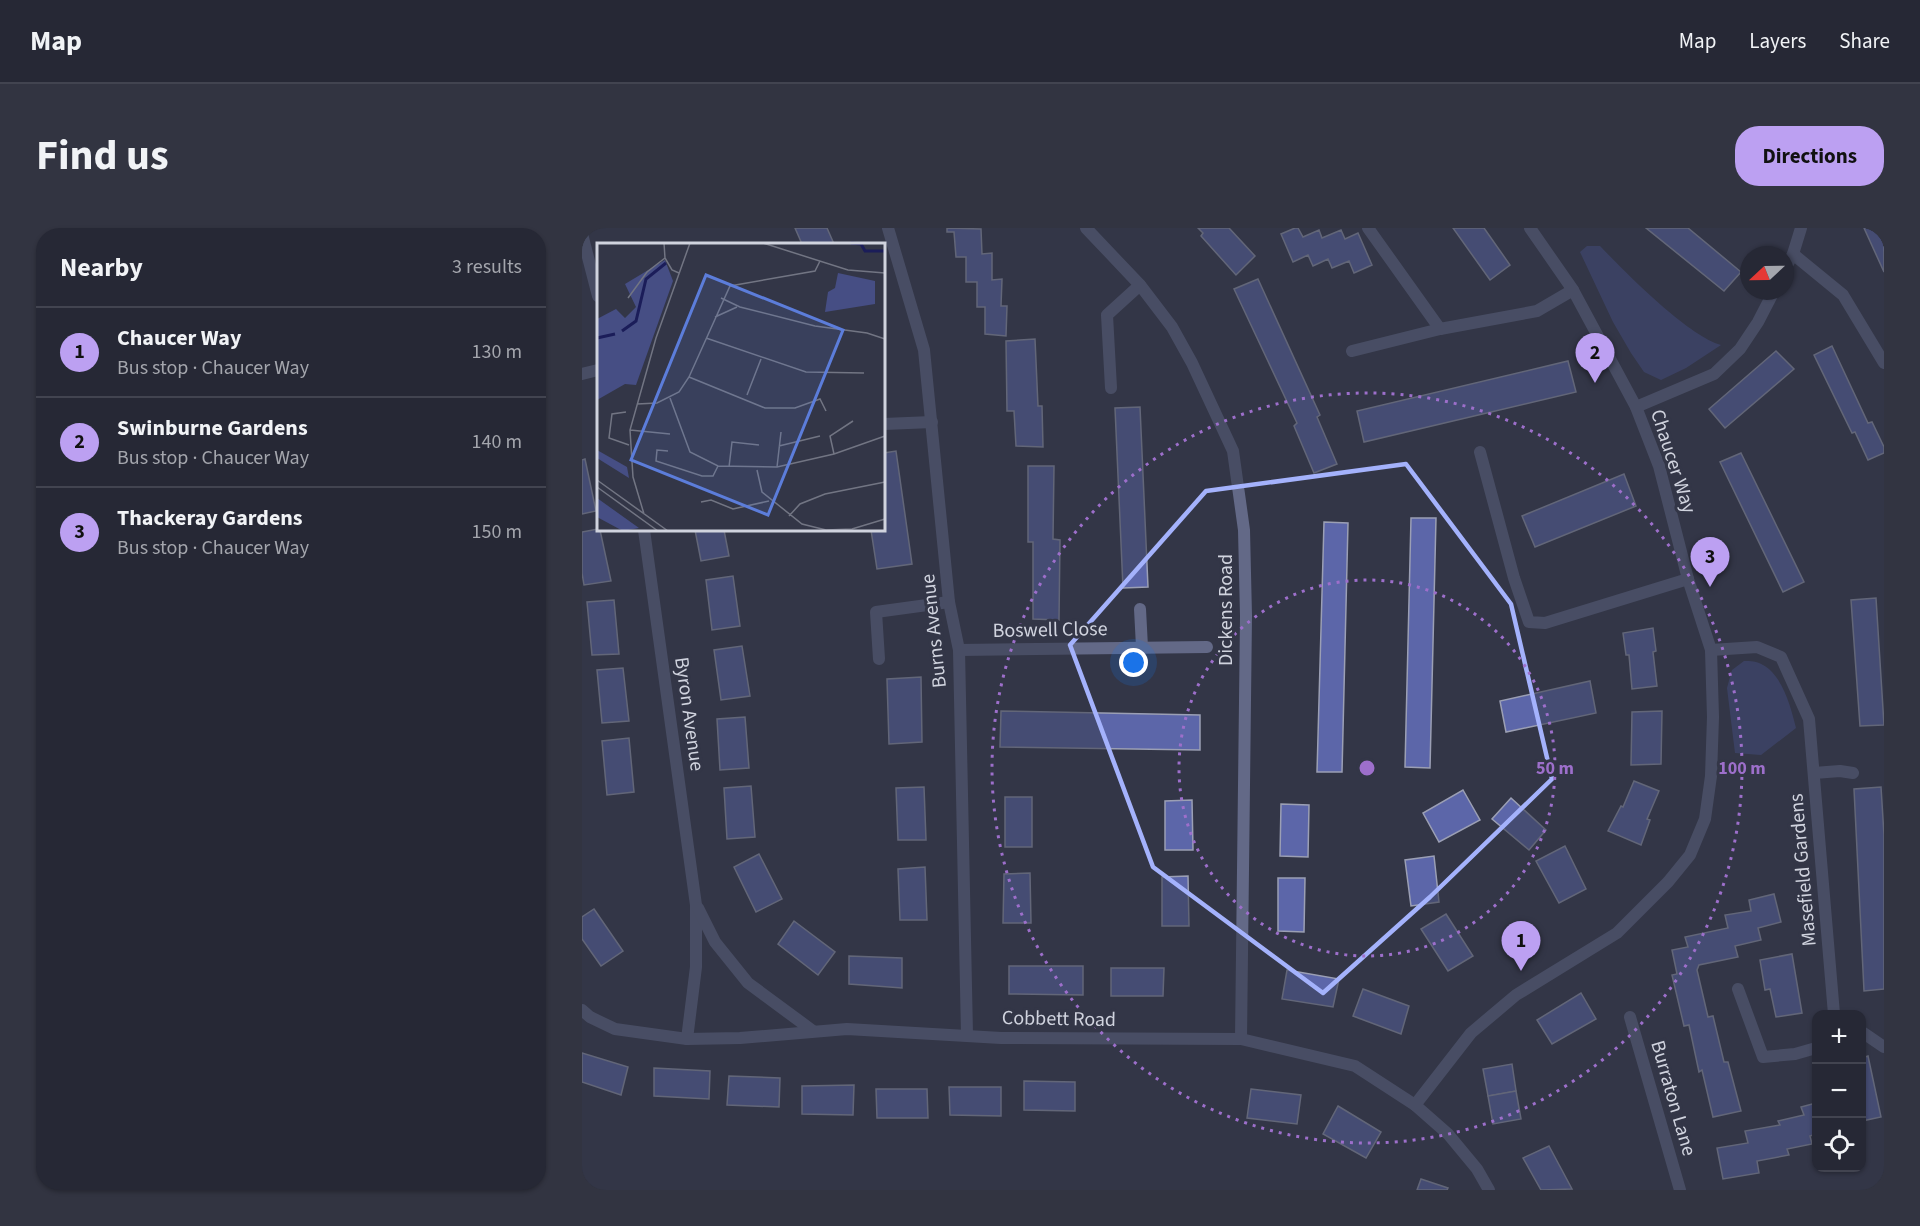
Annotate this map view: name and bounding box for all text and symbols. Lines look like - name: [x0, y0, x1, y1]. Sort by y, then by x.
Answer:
- text: Map: [30, 21, 82, 61]
- text: Map: [1679, 26, 1716, 56]
- text: Layers: [1749, 26, 1806, 56]
- text: Share: [1839, 26, 1890, 56]
- text: Find us: [36, 126, 169, 186]
- button: Directions: [1735, 126, 1884, 186]
- inset map: [597, 243, 885, 531]
- north arrow: [1740, 246, 1794, 300]
- text: Nearby: [60, 249, 143, 286]
- text: 3 results: [452, 253, 522, 281]
- text: Chaucer Way: [117, 322, 241, 354]
- pin: 2: [1576, 334, 1614, 383]
- text: 1: [74, 338, 85, 366]
- text: 130 m: [472, 338, 522, 366]
- text: Bus stop · Chaucer Way: [117, 354, 309, 382]
- street label: Chaucer Way: [1643, 406, 1703, 517]
- text: Swinburne Gardens: [117, 412, 308, 444]
- text: 2: [74, 428, 85, 456]
- text: 140 m: [472, 428, 522, 456]
- text: Bus stop · Chaucer Way: [117, 444, 309, 472]
- text: Thackeray Gardens: [117, 502, 303, 534]
- text: 3: [74, 518, 85, 546]
- text: 150 m: [472, 518, 522, 546]
- text: Bus stop · Chaucer Way: [117, 534, 309, 562]
- pin: 3: [1690, 538, 1730, 587]
- street label: Dickens Road: [1212, 554, 1240, 666]
- street label: Burns Avenue: [914, 572, 954, 689]
- street label: Boswell Close: [992, 615, 1108, 645]
- your location: [1119, 648, 1148, 677]
- street label: Byron Avenue: [667, 655, 711, 773]
- text: 50 m: [1536, 756, 1574, 781]
- text: 100 m: [1718, 756, 1766, 781]
- centre of rings: [1357, 758, 1377, 778]
- street label: Masefield Gardens: [1782, 792, 1824, 947]
- pin: 1: [1502, 922, 1540, 971]
- street label: Cobbett Road: [1002, 1004, 1116, 1034]
- map controls: [1812, 1010, 1866, 1172]
- button: +: [1812, 1010, 1866, 1064]
- street label: Burraton Lane: [1643, 1037, 1703, 1159]
- button: −: [1812, 1064, 1866, 1118]
- button: locate: [1812, 1118, 1866, 1172]

